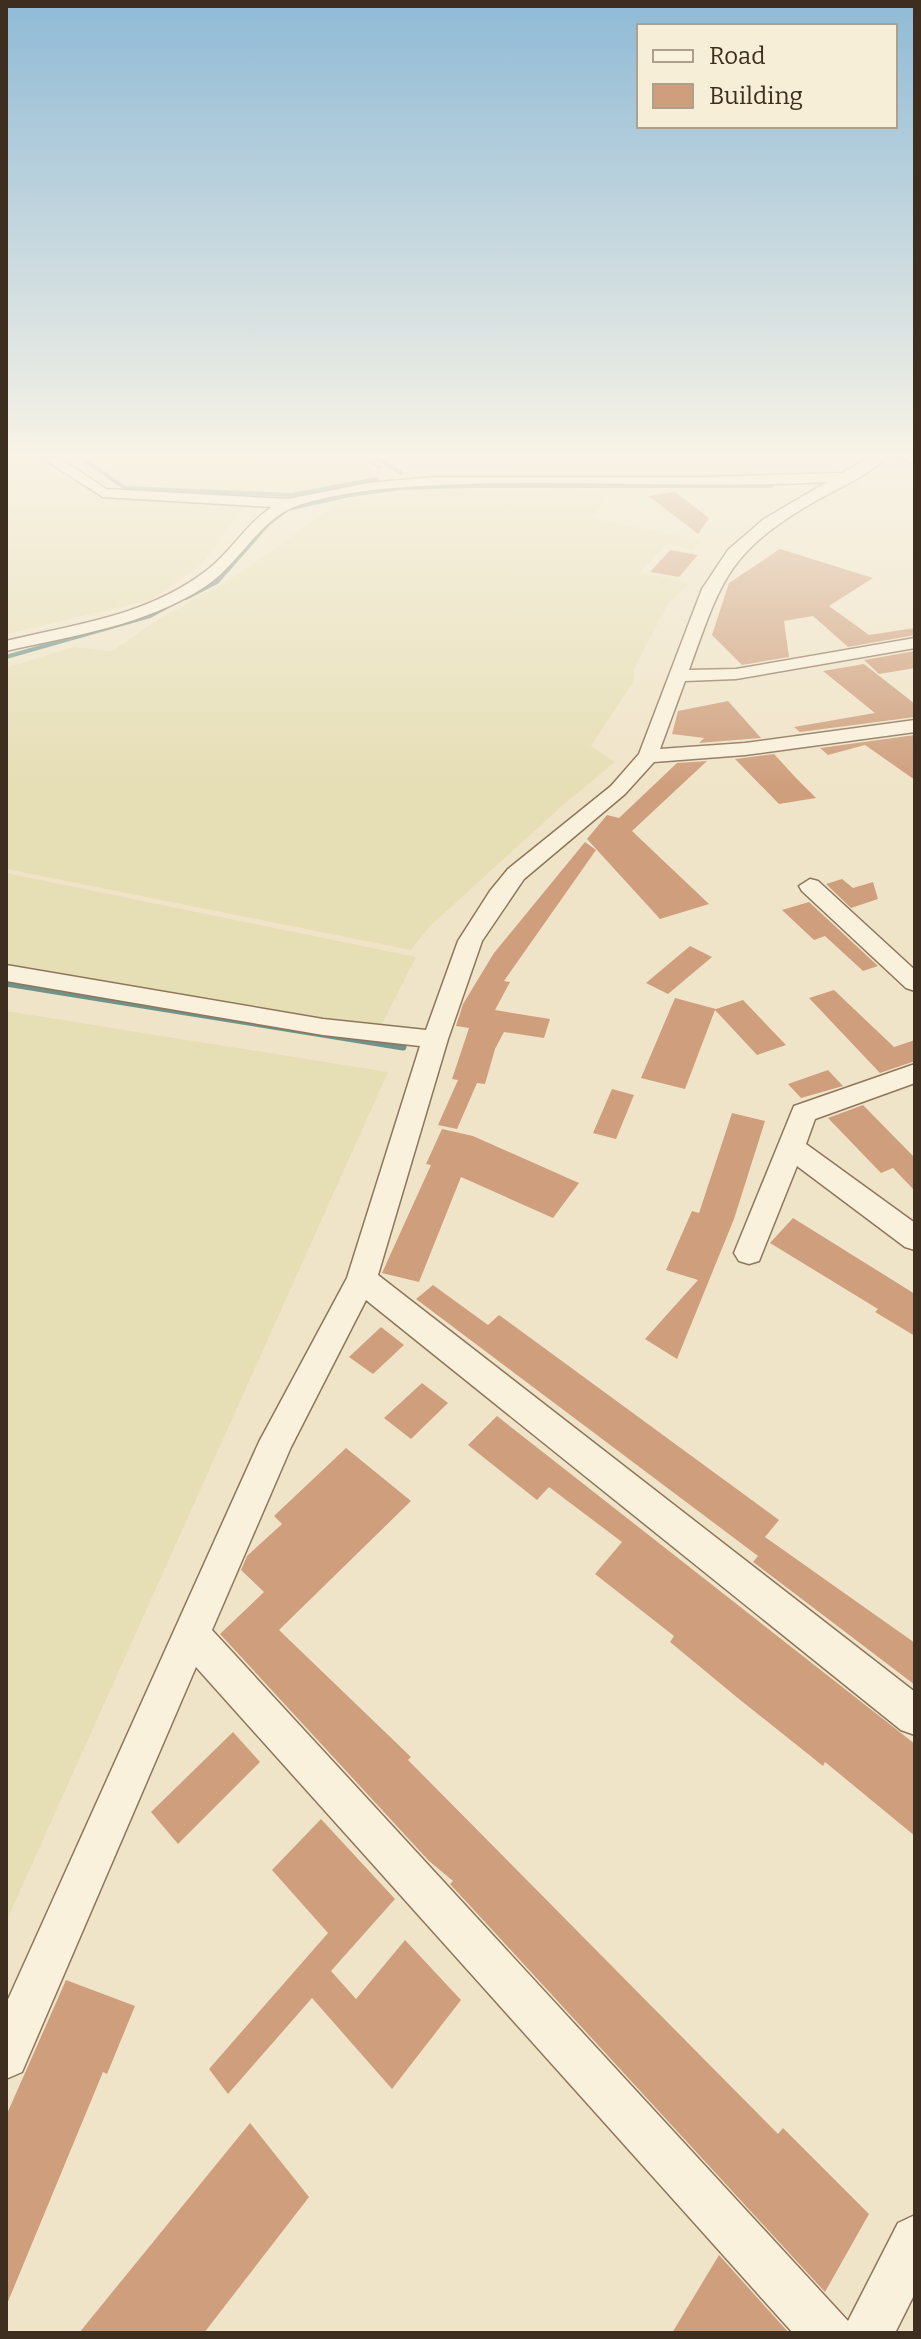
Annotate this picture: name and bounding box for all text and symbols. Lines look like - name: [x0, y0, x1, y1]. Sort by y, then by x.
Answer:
- legend: [637, 24, 897, 128]
- text: Road: [709, 42, 765, 70]
- text: Building: [709, 82, 803, 110]

